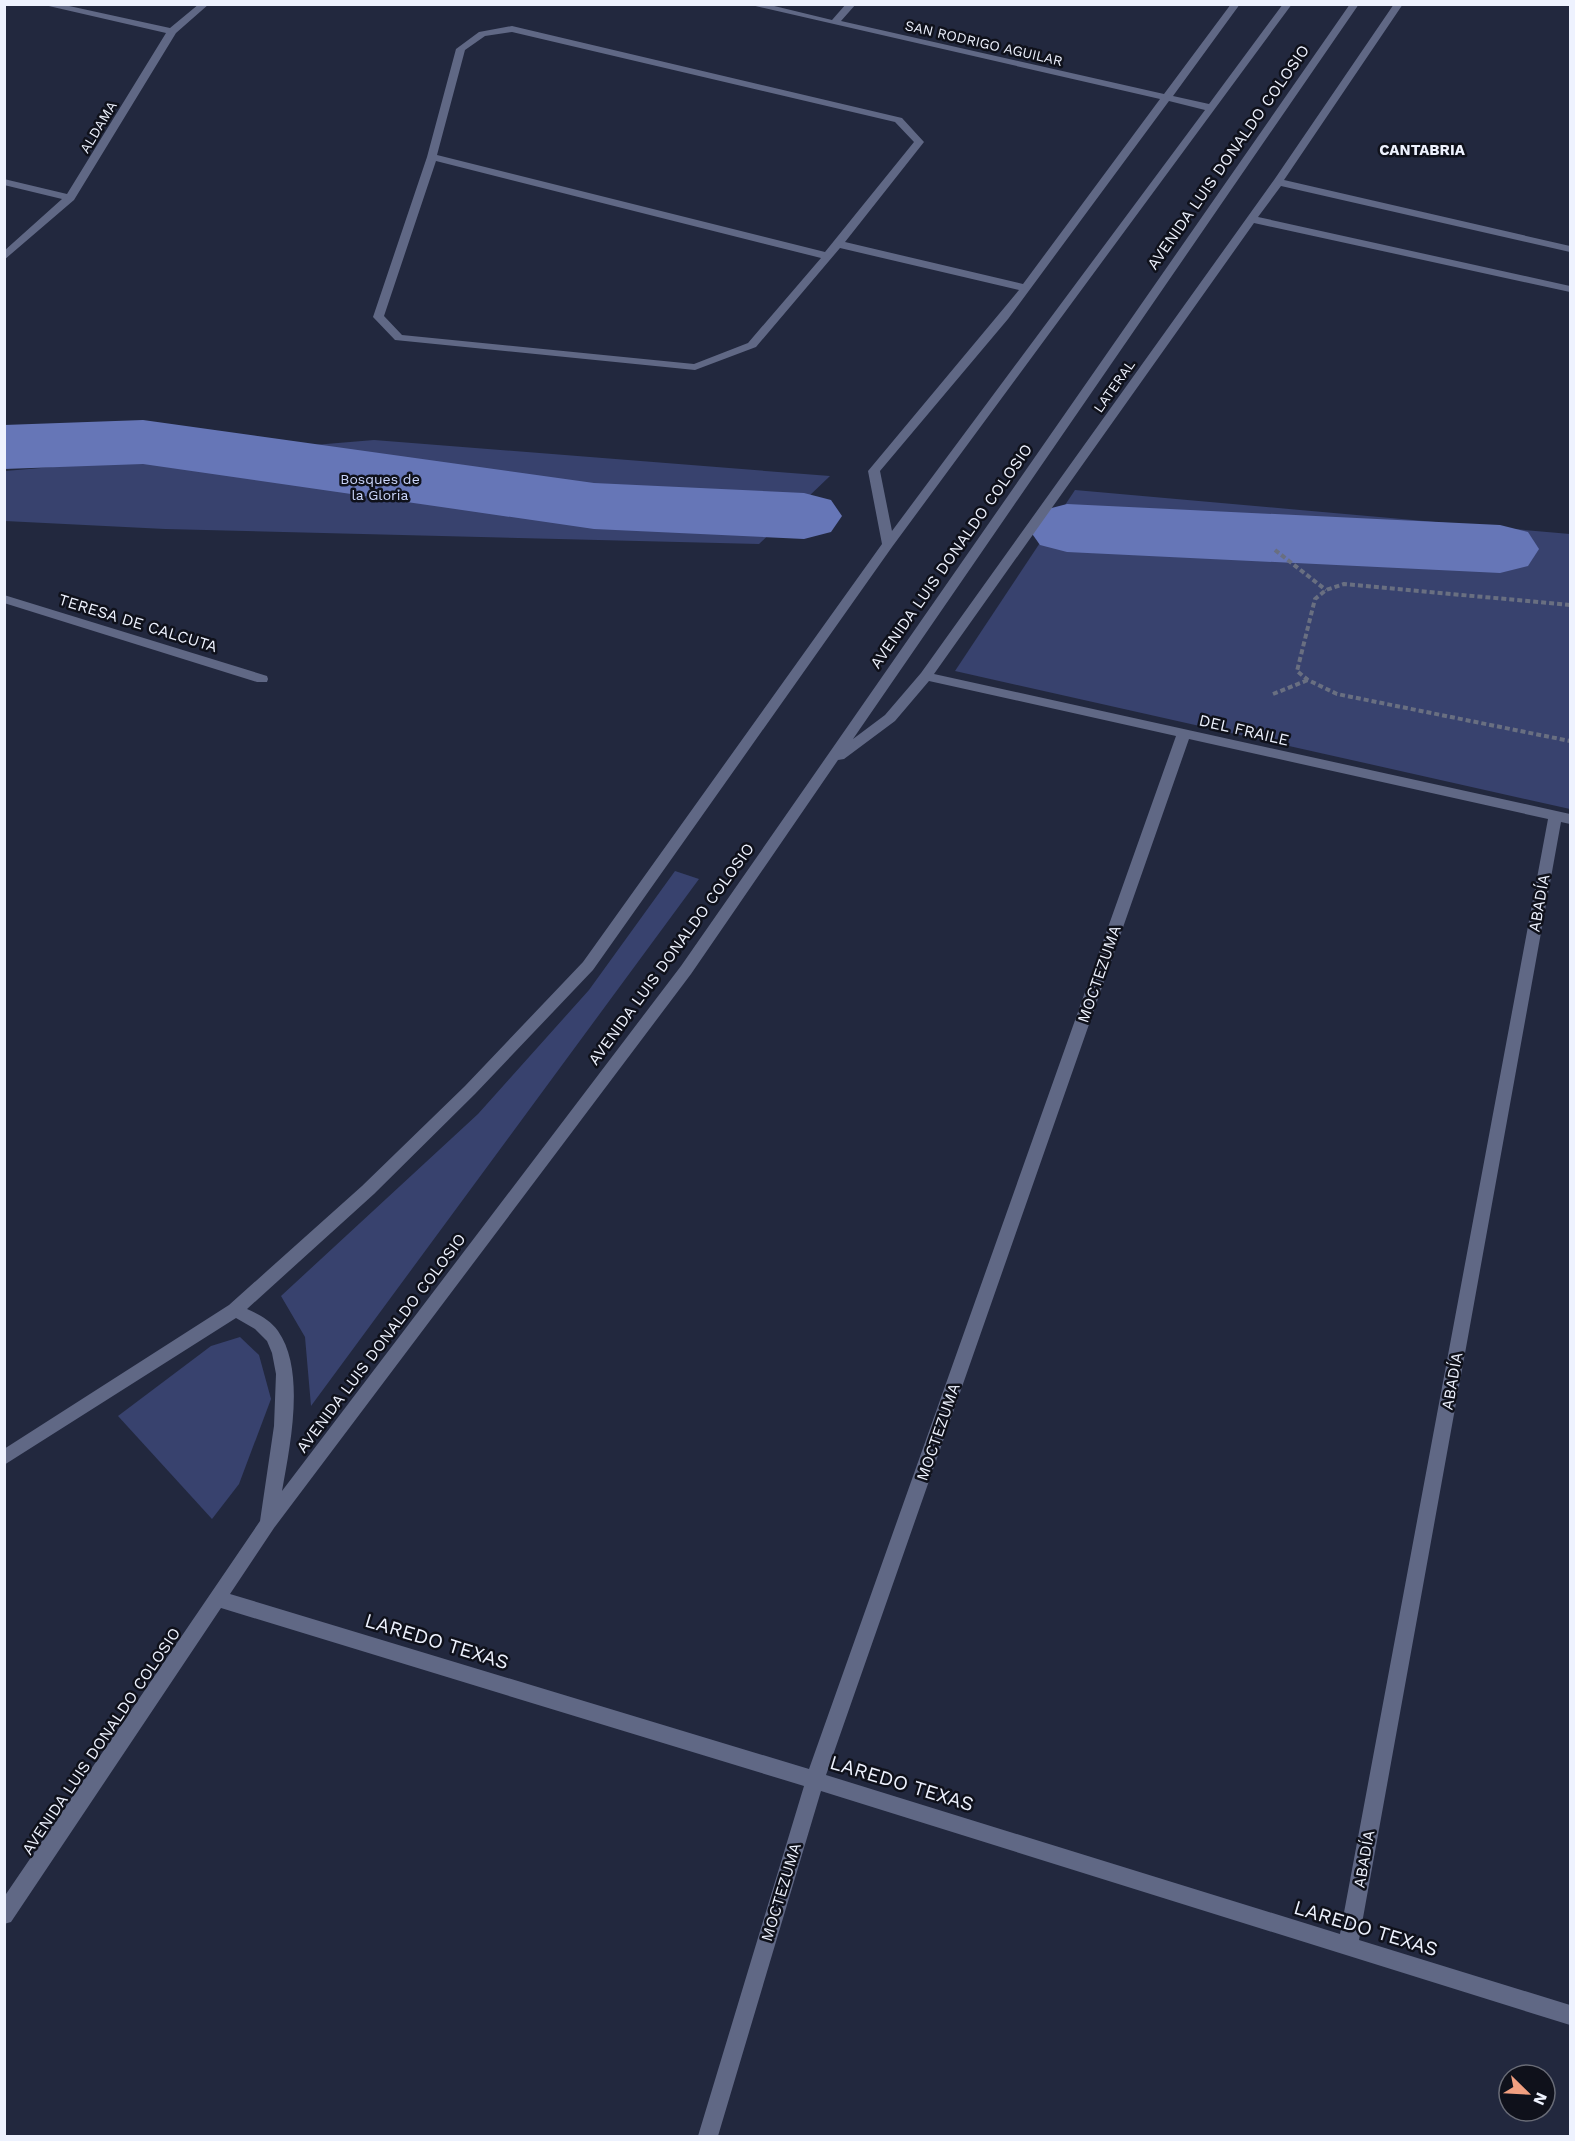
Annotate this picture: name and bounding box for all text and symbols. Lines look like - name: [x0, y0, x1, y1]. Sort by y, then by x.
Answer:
- street label: SAN RODRIGO AGUILAR: [904, 17, 1064, 69]
- street label: AVENIDA LUIS DONALDO COLOSIO: [1143, 41, 1313, 273]
- street label: ALDAMA: [76, 98, 120, 156]
- district label: CANTABRIA: [1379, 141, 1466, 159]
- street label: LATERAL: [1090, 357, 1138, 415]
- street label: AVENIDA LUIS DONALDO COLOSIO: [866, 440, 1036, 672]
- park label: Bosques de la Gloria: [340, 471, 420, 503]
- street label: TERESA DE CALCUTA: [56, 590, 220, 656]
- street label: DEL FRAILE: [1197, 710, 1291, 750]
- street label: AVENIDA LUIS DONALDO COLOSIO: [584, 839, 758, 1069]
- street label: ABADÍA: [1525, 872, 1553, 933]
- street label: MOCTEZUMA: [1073, 922, 1125, 1025]
- street label: AVENIDA LUIS DONALDO COLOSIO: [292, 1230, 470, 1456]
- street label: ABADÍA: [1438, 1350, 1466, 1411]
- street label: MOCTEZUMA: [912, 1380, 964, 1483]
- street label: LAREDO TEXAS: [362, 1608, 512, 1674]
- street label: AVENIDA LUIS DONALDO COLOSIO: [18, 1624, 184, 1858]
- street label: LAREDO TEXAS: [827, 1750, 977, 1816]
- street label: ABADÍA: [1350, 1828, 1378, 1889]
- street label: MOCTEZUMA: [757, 1840, 805, 1944]
- street label: LAREDO TEXAS: [1291, 1895, 1441, 1961]
- north arrow: [1497, 2063, 1557, 2123]
- text: N: [1529, 2090, 1551, 2108]

